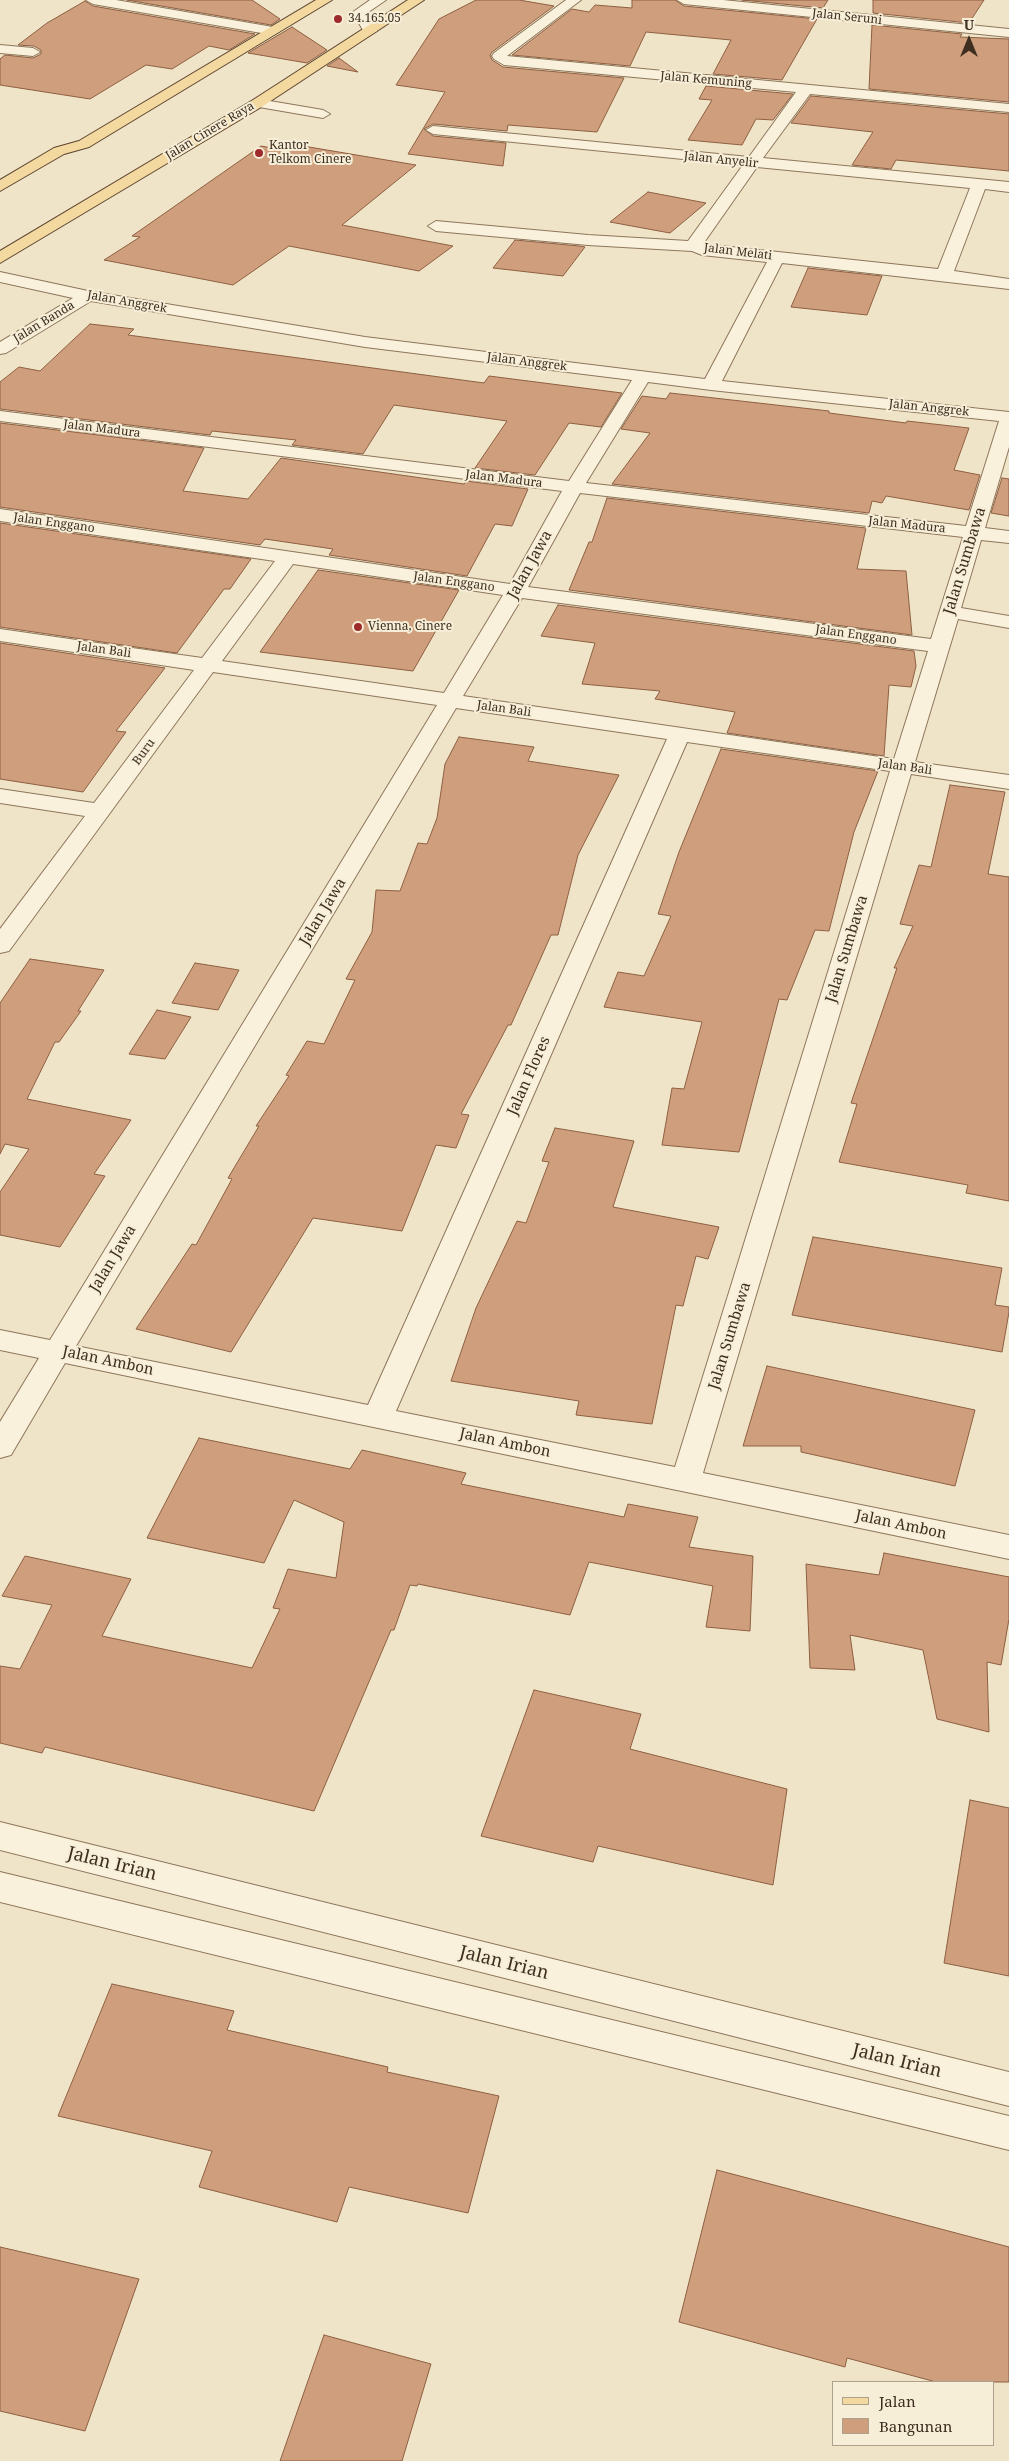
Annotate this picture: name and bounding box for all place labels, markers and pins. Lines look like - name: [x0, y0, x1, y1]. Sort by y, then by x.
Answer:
- place label: 34.165.05: [348, 12, 401, 26]
- marker: 34.165.05: [332, 13, 344, 25]
- place label: Kantor Telkom Cinere: [269, 139, 351, 167]
- marker: Kantor Telkom Cinere: [253, 147, 265, 159]
- place label: Vienna, Cinere: [368, 620, 452, 634]
- marker: Vienna, Cinere: [352, 621, 364, 633]

